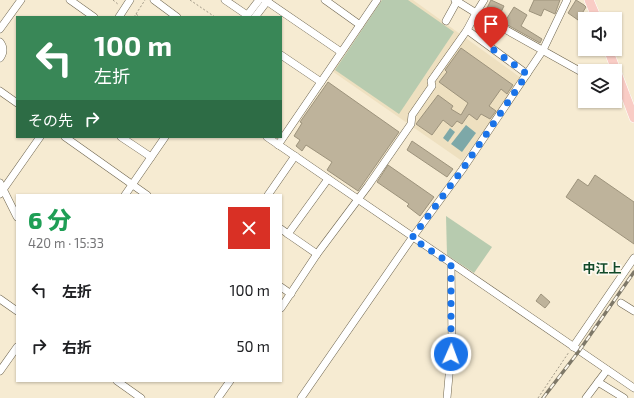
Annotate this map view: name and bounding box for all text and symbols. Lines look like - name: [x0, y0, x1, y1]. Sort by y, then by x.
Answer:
- pin: [474, 7.0, 508, 48]
- map controls: [578, 12, 622, 108]
- button: sound: [578, 12, 622, 56]
- icon: arrive: [480, 13, 502, 35]
- text: 100 m: [94, 28, 172, 62]
- icon: left: [28, 32, 80, 84]
- button: layers: [578, 64, 622, 108]
- text: 左折: [94, 65, 130, 87]
- icon: right: [81, 108, 103, 130]
- text: その先: [28, 111, 73, 129]
- text: 6 分: [28, 205, 72, 234]
- button: close: [228, 207, 270, 249]
- text: 420 m · 15:33: [28, 235, 104, 251]
- district label: 中江上: [582, 260, 622, 276]
- icon: left: [28, 279, 50, 301]
- text: 100 m: [229, 281, 270, 299]
- text: 左折: [62, 282, 92, 300]
- position arrow: [430, 333, 472, 375]
- icon: right: [28, 335, 50, 357]
- text: 50 m: [236, 337, 270, 355]
- text: 右折: [62, 338, 92, 356]

